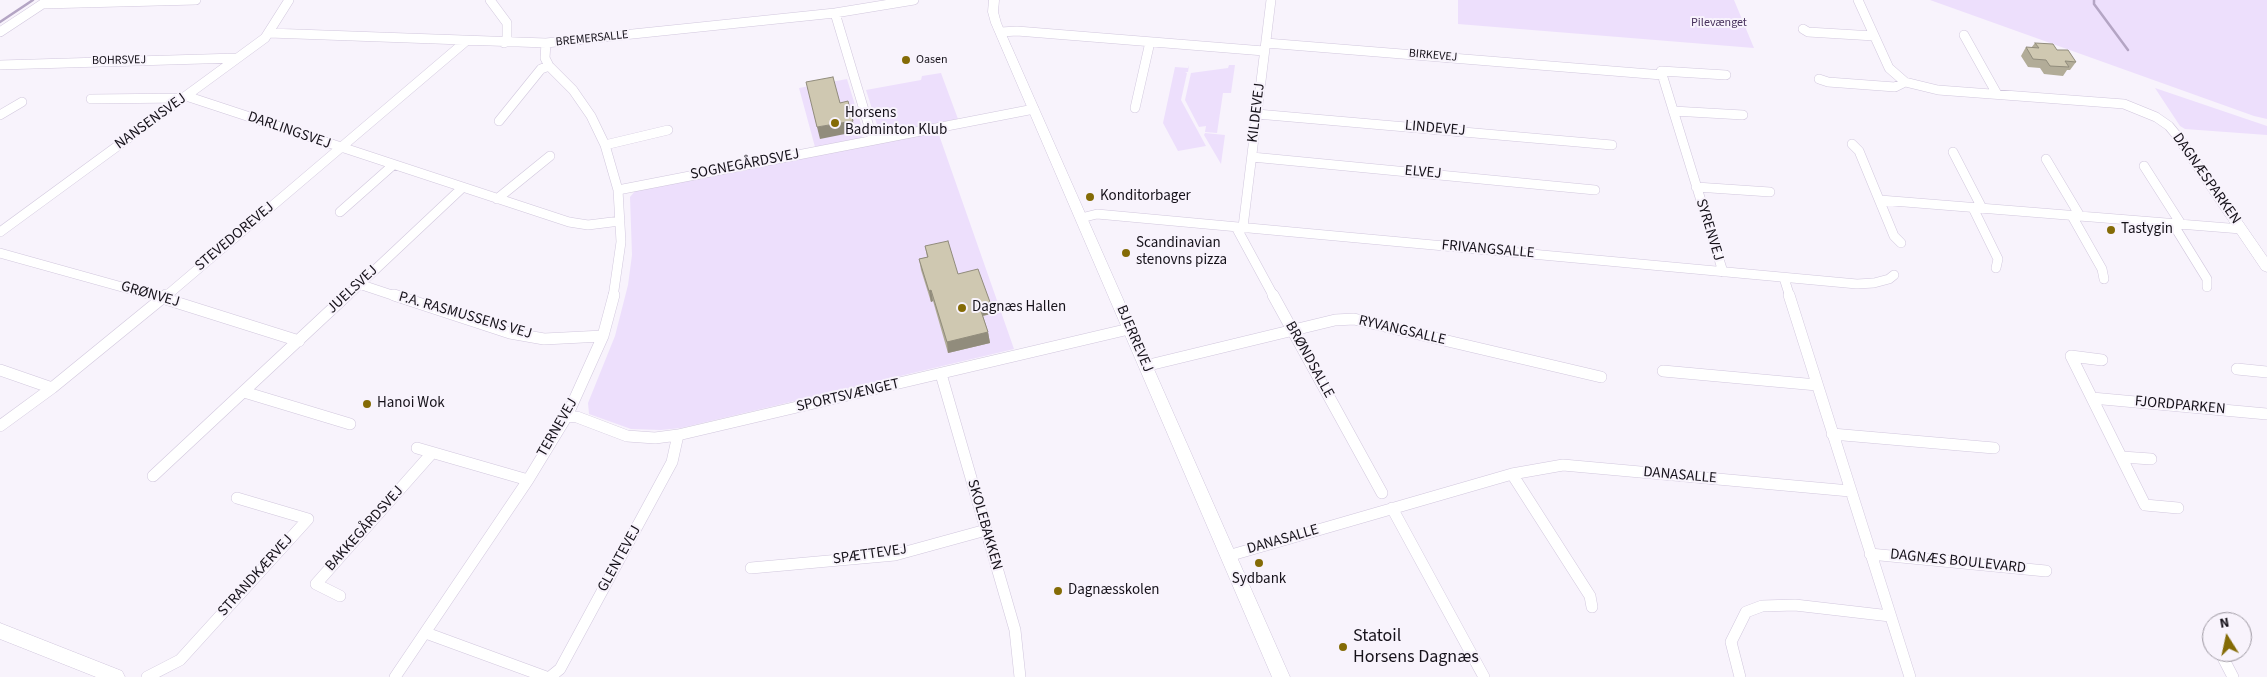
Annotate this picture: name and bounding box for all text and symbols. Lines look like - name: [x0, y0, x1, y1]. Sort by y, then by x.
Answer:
- park label: Pilevænget: [1691, 16, 1747, 30]
- street label: BREMERSALLE: [555, 28, 629, 50]
- street label: BIRKEVEJ: [1408, 47, 1458, 65]
- street label: BOHRSVEJ: [92, 53, 146, 69]
- place label: Oasen: [916, 53, 948, 67]
- marker: Oasen: [900, 54, 912, 66]
- street label: KILDEVEJ: [1244, 82, 1270, 144]
- street label: NANSENSVEJ: [112, 90, 190, 154]
- place label: Horsens Badminton Klub: [845, 105, 947, 140]
- street label: DARLINGSVEJ: [245, 108, 333, 154]
- marker: Horsens Badminton Klub: [829, 117, 841, 129]
- street label: LINDEVEJ: [1404, 117, 1466, 141]
- street label: DAGNÆSPARKEN: [2168, 130, 2244, 228]
- street label: SOGNEGÅRDSVEJ: [689, 146, 801, 184]
- street label: ELVEJ: [1404, 162, 1442, 184]
- place label: Konditorbager: [1100, 188, 1191, 206]
- marker: Konditorbager: [1084, 191, 1096, 203]
- street label: SYRENVEJ: [1691, 197, 1727, 263]
- street label: STEVEDOREVEJ: [192, 199, 278, 275]
- place label: Tastygin: [2121, 221, 2173, 239]
- marker: Tastygin: [2105, 224, 2117, 236]
- place label: Scandinavian stenovns pizza: [1136, 235, 1227, 270]
- street label: FRIVANGSALLE: [1441, 237, 1535, 263]
- marker: Scandinavian stenovns pizza: [1120, 247, 1132, 259]
- street label: JUELSVEJ: [324, 262, 382, 318]
- street label: GRØNVEJ: [119, 278, 181, 312]
- street label: P.A. RASMUSSENS VEJ: [396, 288, 534, 344]
- place label: Dagnæs Hallen: [972, 299, 1066, 317]
- marker: Dagnæs Hallen: [956, 302, 968, 314]
- street label: BJERREVEJ: [1112, 303, 1156, 375]
- street label: RYVANGSALLE: [1357, 312, 1447, 350]
- street label: BRØNDSALLE: [1281, 319, 1337, 401]
- street label: SPORTSVÆNGET: [795, 375, 901, 417]
- street label: FJORDPARKEN: [2134, 393, 2226, 419]
- place label: Hanoi Wok: [377, 395, 445, 413]
- street label: TERNEVEJ: [534, 395, 582, 461]
- marker: Hanoi Wok: [361, 398, 373, 410]
- street label: DANASALLE: [1643, 464, 1717, 488]
- street label: SKOLEBAKKEN: [962, 478, 1006, 572]
- street label: BAKKEGÅRDSVEJ: [322, 483, 408, 575]
- street label: DANASALLE: [1245, 521, 1321, 559]
- street label: GLENTEVEJ: [594, 523, 646, 595]
- street label: STRANDKÆRVEJ: [215, 531, 297, 621]
- street label: SPÆTTEVEJ: [832, 541, 908, 569]
- street label: DAGNÆS BOULEVARD: [1889, 546, 2027, 578]
- marker: Sydbank: [1253, 557, 1265, 569]
- place label: Sydbank: [1232, 571, 1286, 589]
- place label: Dagnæsskolen: [1068, 582, 1160, 600]
- marker: Dagnæsskolen: [1052, 585, 1064, 597]
- north arrow: [2202, 612, 2252, 662]
- text: N: [2218, 613, 2231, 634]
- place label: Statoil Horsens Dagnæs: [1353, 626, 1479, 669]
- marker: Statoil Horsens Dagnæs: [1337, 641, 1349, 653]

